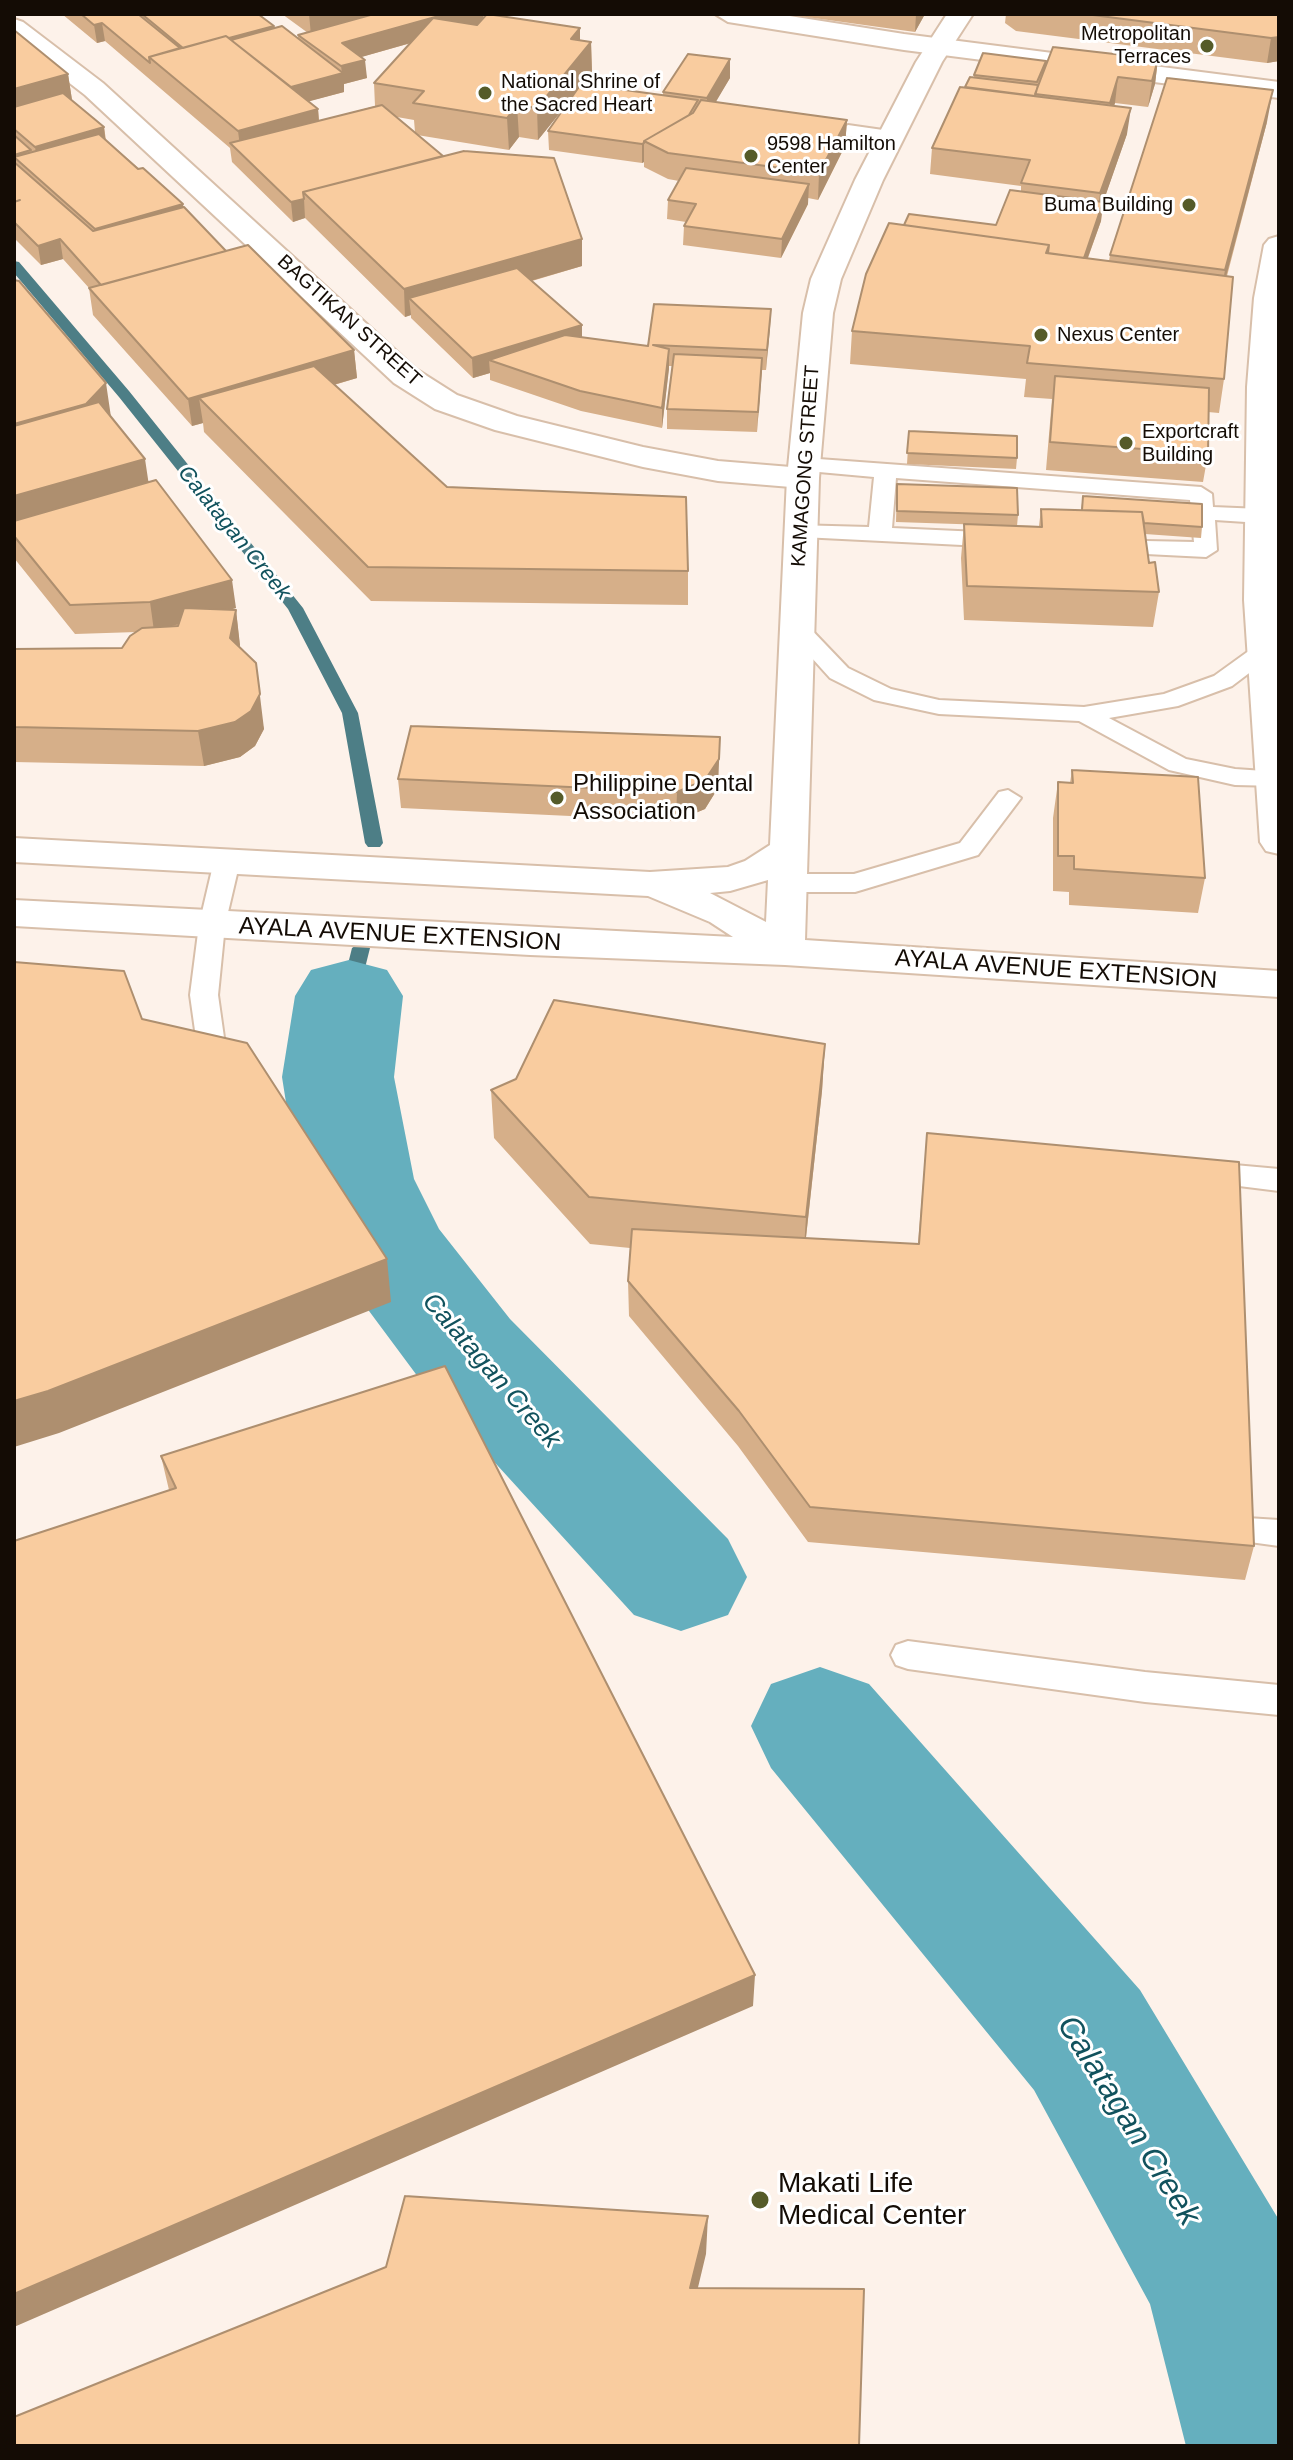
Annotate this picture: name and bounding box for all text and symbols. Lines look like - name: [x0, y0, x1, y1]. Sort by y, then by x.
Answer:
- place label: Metropolitan Terraces: [1081, 22, 1191, 69]
- marker: Metropolitan Terraces: [1198, 37, 1216, 55]
- place label: National Shrine of the Sacred Heart: [501, 70, 660, 117]
- marker: National Shrine of the Sacred Heart: [476, 84, 494, 102]
- place label: 9598 Hamilton Center: [767, 132, 896, 179]
- marker: 9598 Hamilton Center: [742, 147, 760, 165]
- place label: Buma Building: [1044, 193, 1173, 217]
- marker: Buma Building: [1180, 196, 1198, 214]
- street label: BAGTIKAN STREET: [272, 250, 426, 392]
- place label: Nexus Center: [1057, 323, 1179, 347]
- marker: Nexus Center: [1032, 326, 1050, 344]
- street label: KAMAGONG STREET: [787, 364, 825, 568]
- place label: Exportcraft Building: [1142, 420, 1239, 467]
- marker: Exportcraft Building: [1117, 434, 1135, 452]
- water label: Calatagan Creek: [172, 461, 296, 605]
- place label: Philippine Dental Association: [573, 770, 753, 826]
- marker: Philippine Dental Association: [548, 789, 566, 807]
- street label: AYALA AVENUE EXTENSION: [238, 912, 562, 958]
- street label: AYALA AVENUE EXTENSION: [894, 944, 1218, 996]
- water label: Calatagan Creek: [415, 1287, 567, 1455]
- water label: Calatagan Creek: [1048, 2009, 1208, 2233]
- place label: Makati Life Medical Center: [778, 2167, 966, 2233]
- marker: Makati Life Medical Center: [749, 2189, 771, 2211]

